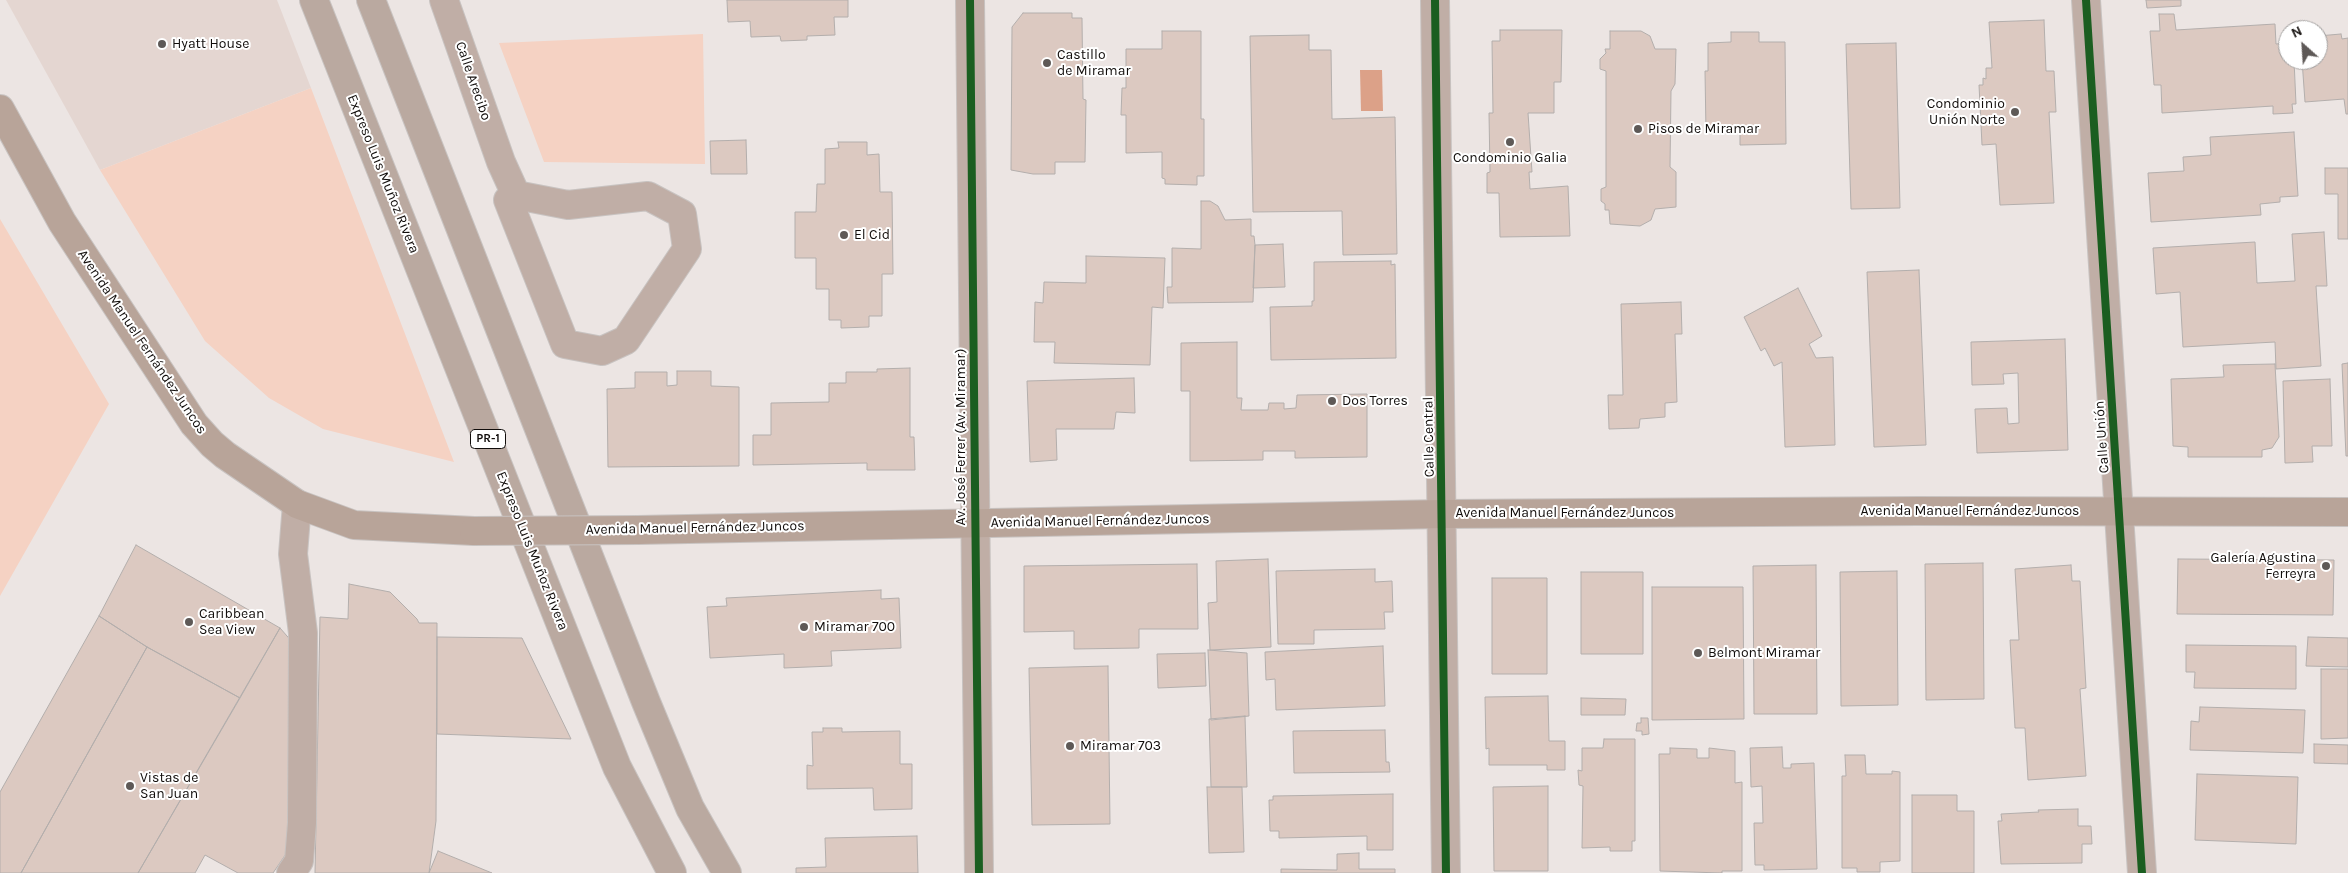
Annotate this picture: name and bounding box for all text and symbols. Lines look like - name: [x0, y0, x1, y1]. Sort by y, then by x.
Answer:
- north arrow: [2278, 20, 2328, 70]
- text: N: [2288, 22, 2305, 42]
- place label: Hyatt House: [172, 36, 249, 52]
- marker: Hyatt House: [156, 38, 168, 50]
- street label: Calle Arecibo: [452, 39, 494, 123]
- place label: Castillo de Miramar: [1057, 47, 1130, 80]
- marker: Castillo de Miramar: [1041, 57, 1053, 69]
- street label: Expreso Luis Muñoz Rivera: [343, 92, 423, 256]
- place label: Condominio Unión Norte: [1927, 96, 2005, 128]
- marker: Condominio Unión Norte: [2009, 106, 2021, 118]
- place label: Pisos de Miramar: [1648, 121, 1759, 137]
- marker: Pisos de Miramar: [1632, 123, 1644, 135]
- marker: Condominio Galia: [1504, 136, 1516, 148]
- place label: Condominio Galia: [1453, 150, 1567, 166]
- place label: El Cid: [854, 227, 890, 243]
- marker: El Cid: [838, 229, 850, 241]
- street label: Avenida Manuel Fernández Juncos: [74, 247, 210, 437]
- street label: Av. José Ferrer (Av. Miramar): [953, 349, 969, 525]
- place label: Dos Torres: [1342, 393, 1408, 409]
- marker: Dos Torres: [1326, 395, 1338, 407]
- street label: Calle Central: [1420, 396, 1438, 478]
- street label: Calle Unión: [2091, 400, 2113, 474]
- road number: PR-1: [470, 429, 506, 448]
- street label: Expreso Luis Muñoz Rivera: [492, 469, 572, 633]
- street label: Avenida Manuel Fernández Juncos: [1861, 503, 2079, 519]
- street label: Avenida Manuel Fernández Juncos: [1456, 505, 1674, 521]
- street label: Avenida Manuel Fernández Juncos: [990, 511, 1210, 531]
- street label: Avenida Manuel Fernández Juncos: [585, 518, 805, 538]
- place label: Galería Agustina Ferreyra: [2211, 550, 2316, 582]
- marker: Galería Agustina Ferreyra: [2320, 560, 2332, 572]
- place label: Caribbean Sea View: [199, 606, 264, 638]
- marker: Caribbean Sea View: [183, 616, 195, 628]
- place label: Miramar 700: [814, 619, 895, 635]
- marker: Miramar 700: [798, 621, 810, 633]
- place label: Belmont Miramar: [1708, 645, 1820, 661]
- marker: Belmont Miramar: [1692, 647, 1704, 659]
- place label: Miramar 703: [1080, 738, 1161, 754]
- marker: Miramar 703: [1064, 740, 1076, 752]
- place label: Vistas de San Juan: [140, 770, 199, 802]
- marker: Vistas de San Juan: [124, 780, 136, 792]

